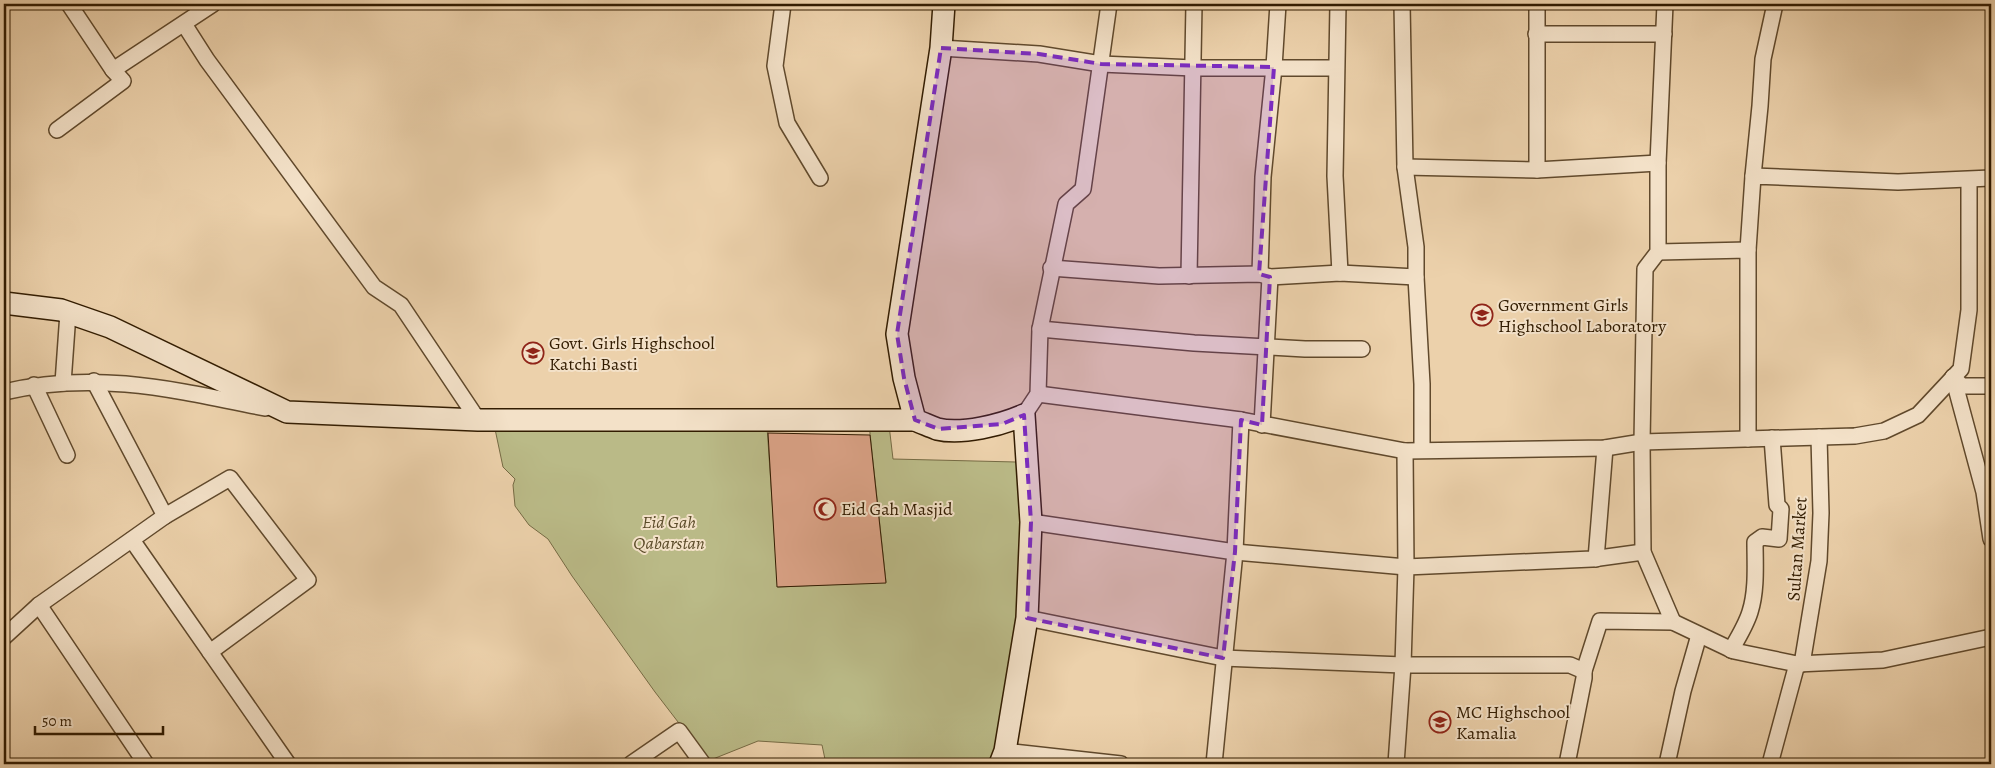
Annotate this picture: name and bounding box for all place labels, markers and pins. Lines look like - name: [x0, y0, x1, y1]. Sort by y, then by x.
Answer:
- place label: Government Girls Highschool Laboratory: [1498, 293, 1667, 338]
- school or university icon: Government Girls Highschool Laboratory: [1470, 303, 1494, 327]
- place label: Govt. Girls Highschool Katchi Basti: [549, 331, 715, 376]
- school or university icon: Govt. Girls Highschool Katchi Basti: [521, 341, 545, 365]
- mosque icon: Eid Gah Masjid: [813, 497, 837, 521]
- place label: Eid Gah Masjid: [841, 497, 953, 521]
- place label: MC Highschool Kamalia: [1456, 700, 1570, 745]
- school or university icon: MC Highschool Kamalia: [1428, 710, 1452, 734]

